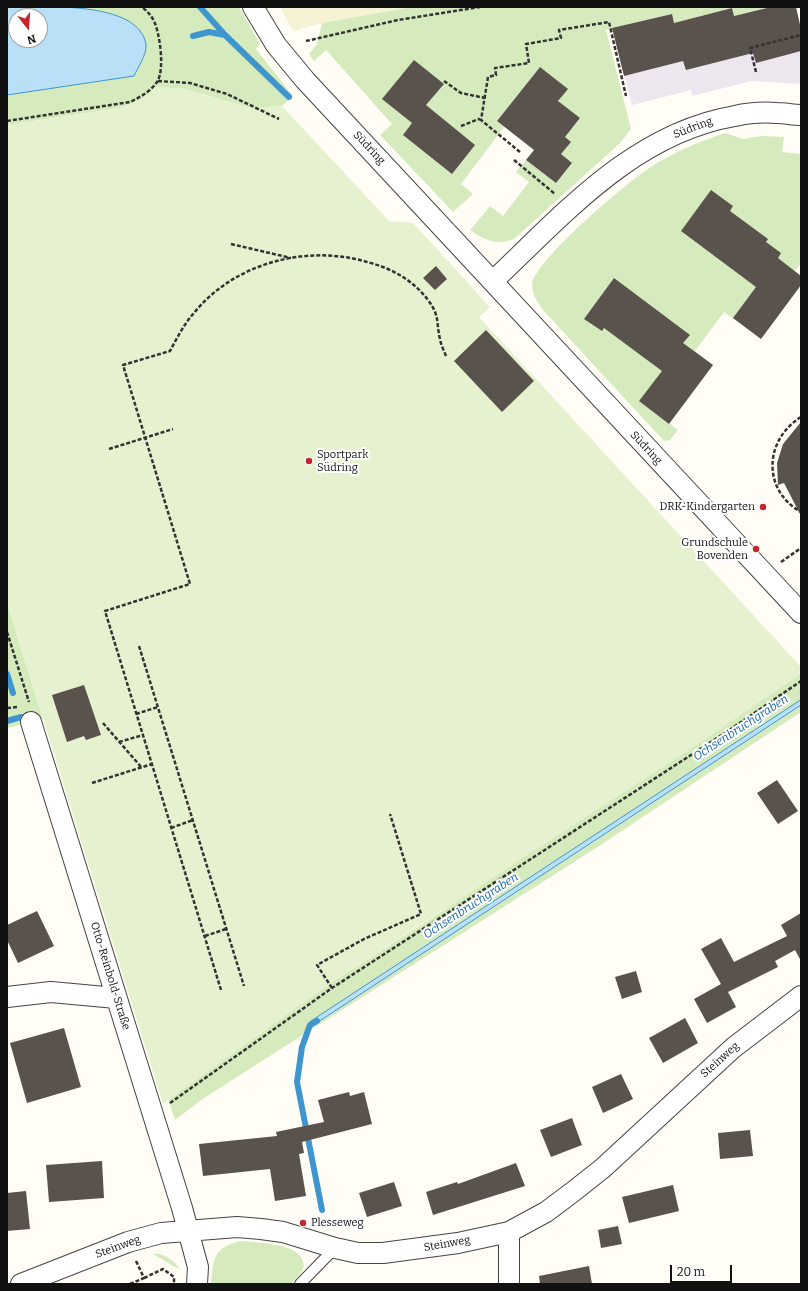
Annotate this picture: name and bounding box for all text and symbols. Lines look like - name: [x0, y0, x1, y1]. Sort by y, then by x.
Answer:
- north arrow: [8, 8, 48, 48]
- text: N: [25, 32, 37, 46]
- street label: Südring: [672, 115, 714, 141]
- street label: Südring: [350, 129, 388, 167]
- street label: Südring: [627, 429, 665, 467]
- place label: Sportpark Südring: [317, 448, 368, 474]
- marker: Sportpark Südring: [304, 456, 314, 466]
- place label: DRK-Kindergarten: [659, 500, 755, 514]
- marker: DRK-Kindergarten: [758, 502, 768, 512]
- place label: Grundschule Bovenden: [681, 536, 748, 562]
- marker: Grundschule Bovenden: [751, 544, 761, 554]
- water label: Ochsenbruchgraben: [691, 692, 791, 764]
- water label: Ochsenbruchgraben: [421, 870, 521, 942]
- street label: Otto-Reinbold-Straße: [87, 921, 133, 1031]
- street label: Steinweg: [698, 1039, 742, 1081]
- place label: Plesseweg: [311, 1216, 364, 1230]
- marker: Plesseweg: [298, 1218, 308, 1228]
- street label: Steinweg: [94, 1233, 142, 1261]
- street label: Steinweg: [423, 1233, 471, 1255]
- scale bar: [672, 1257, 734, 1283]
- text: 20 m: [677, 1265, 705, 1279]

